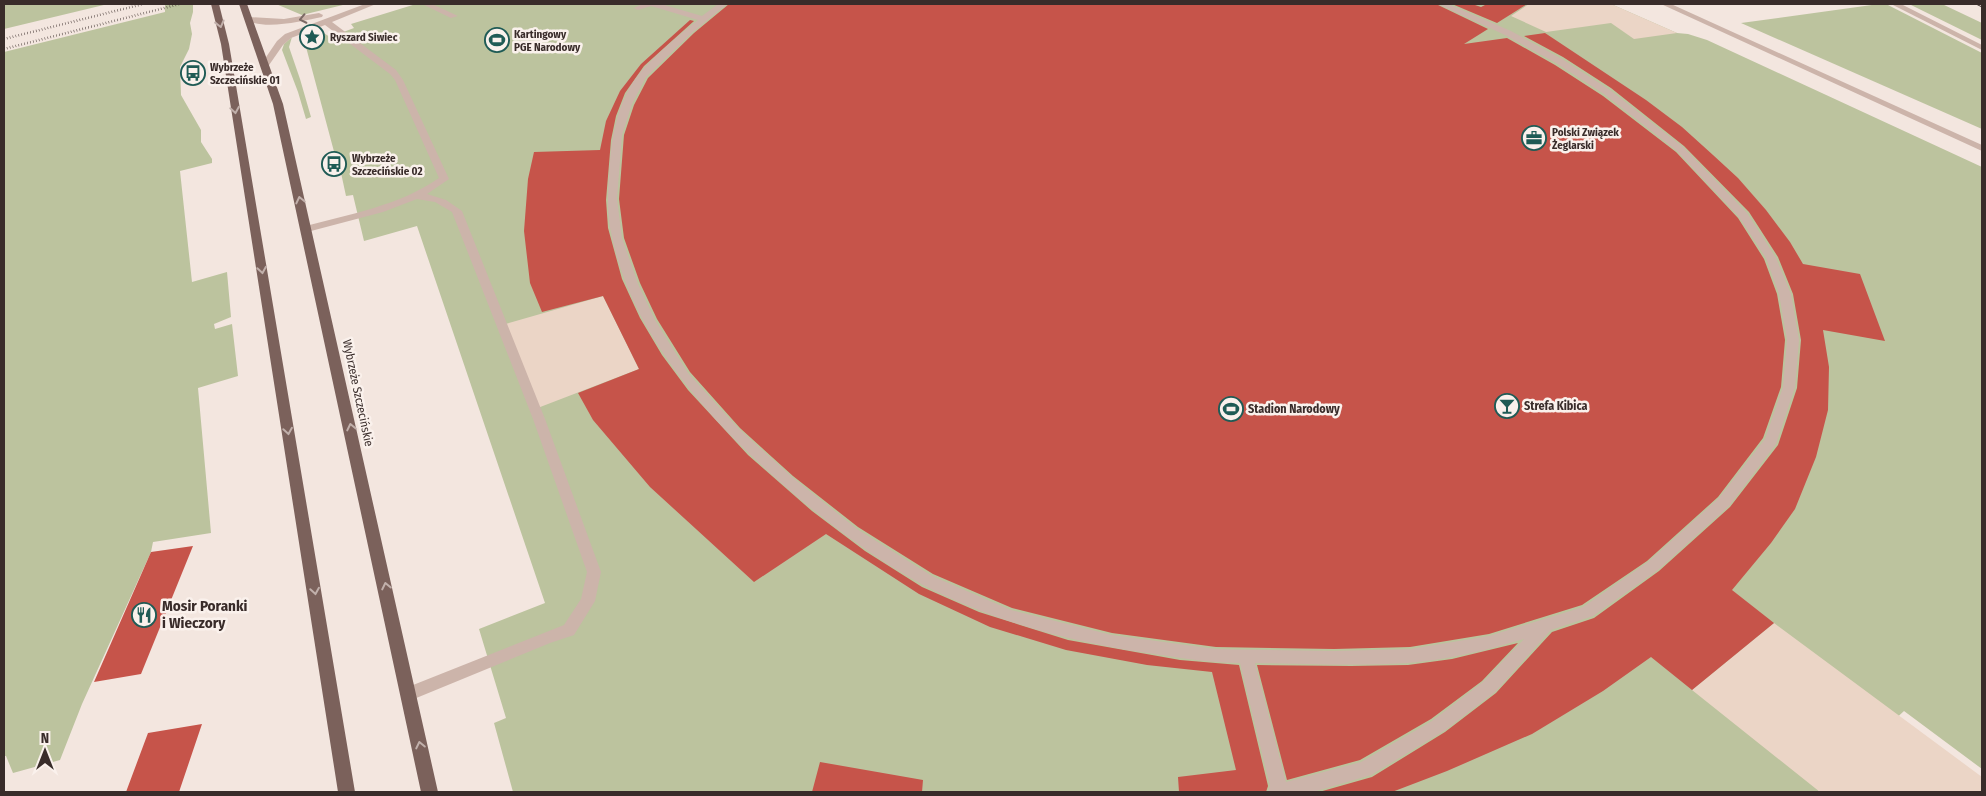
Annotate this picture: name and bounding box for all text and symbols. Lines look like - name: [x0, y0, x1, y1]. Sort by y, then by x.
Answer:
- one-way arrow: [298, 13, 307, 24]
- one-way arrow: [214, 20, 225, 28]
- place icon: Ryszard Siwiec: [299, 24, 325, 50]
- sports icon: Kartingowy PGE Narodowy: [484, 27, 510, 53]
- place label: Kartingowy PGE Narodowy: [514, 28, 581, 54]
- place label: Ryszard Siwiec: [330, 31, 398, 44]
- bus stop icon: Wybrzeże Szczecińskie 01: [180, 60, 206, 86]
- place label: Wybrzeże Szczecińskie 01: [210, 61, 280, 87]
- one-way arrow: [230, 105, 240, 114]
- office icon: Polski Związek Żeglarski: [1521, 125, 1547, 151]
- place label: Polski Związek Żeglarski: [1552, 126, 1619, 152]
- bus stop icon: Wybrzeże Szczecińskie 02: [321, 151, 347, 177]
- place label: Wybrzeże Szczecińskie 02: [352, 152, 423, 178]
- one-way arrow: [295, 196, 306, 205]
- one-way arrow: [256, 266, 266, 275]
- street label: Wybrzeże Szczecińskie: [340, 338, 376, 448]
- bar icon: Strefa Kibica: [1494, 393, 1520, 419]
- sports icon: Stadion Narodowy: [1218, 396, 1244, 422]
- place label: Strefa Kibica: [1524, 399, 1588, 413]
- place label: Stadion Narodowy: [1248, 402, 1340, 416]
- one-way arrow: [346, 423, 356, 431]
- one-way arrow: [283, 426, 293, 435]
- one-way arrow: [381, 581, 391, 590]
- one-way arrow: [309, 587, 319, 595]
- place label: Mosir Poranki i Wieczory: [162, 597, 248, 632]
- restaurant icon: Mosir Poranki i Wieczory: [131, 602, 157, 628]
- north arrow: [20, 726, 70, 776]
- text: N: [41, 730, 49, 747]
- one-way arrow: [415, 740, 426, 749]

